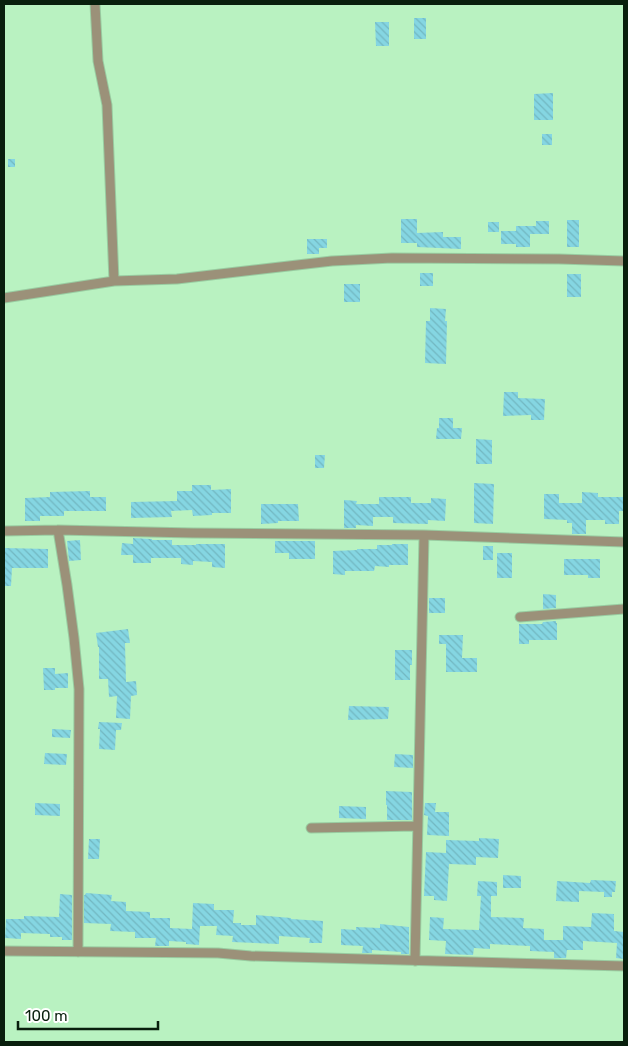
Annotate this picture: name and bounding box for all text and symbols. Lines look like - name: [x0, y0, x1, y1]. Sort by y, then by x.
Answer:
- scale bar: [18, 998, 158, 1030]
- text: 100 m: [25, 1007, 67, 1025]

